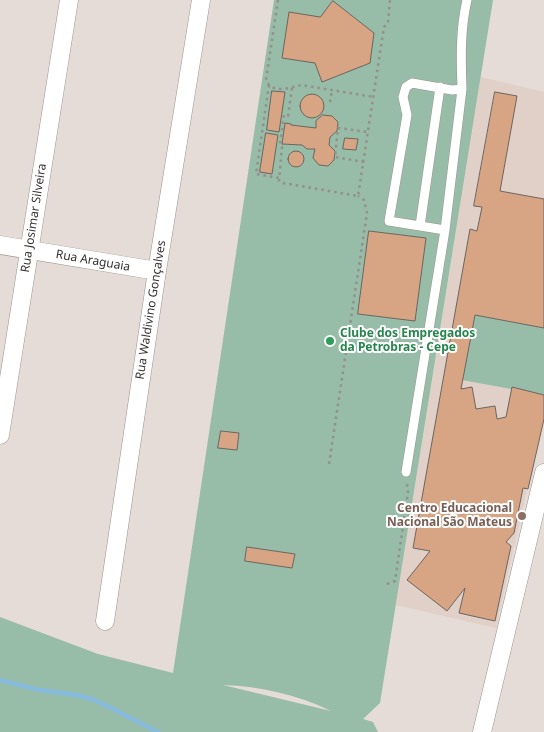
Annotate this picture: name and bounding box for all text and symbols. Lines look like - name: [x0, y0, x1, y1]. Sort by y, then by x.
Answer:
- street label: Rua Josimar Silveira: [18, 162, 50, 274]
- street label: Rua Waldivino Gonçalves: [133, 239, 169, 381]
- street label: Rua Araguaia: [55, 247, 131, 275]
- place label: Clube dos Empregados da Petrobras - Cepe: [340, 327, 475, 355]
- marker: Clube dos Empregados da Petrobras - Cepe: [324, 335, 336, 347]
- place label: Centro Educacional Nacional São Mateus: [387, 502, 512, 530]
- marker: Centro Educacional Nacional São Mateus: [516, 510, 528, 522]

